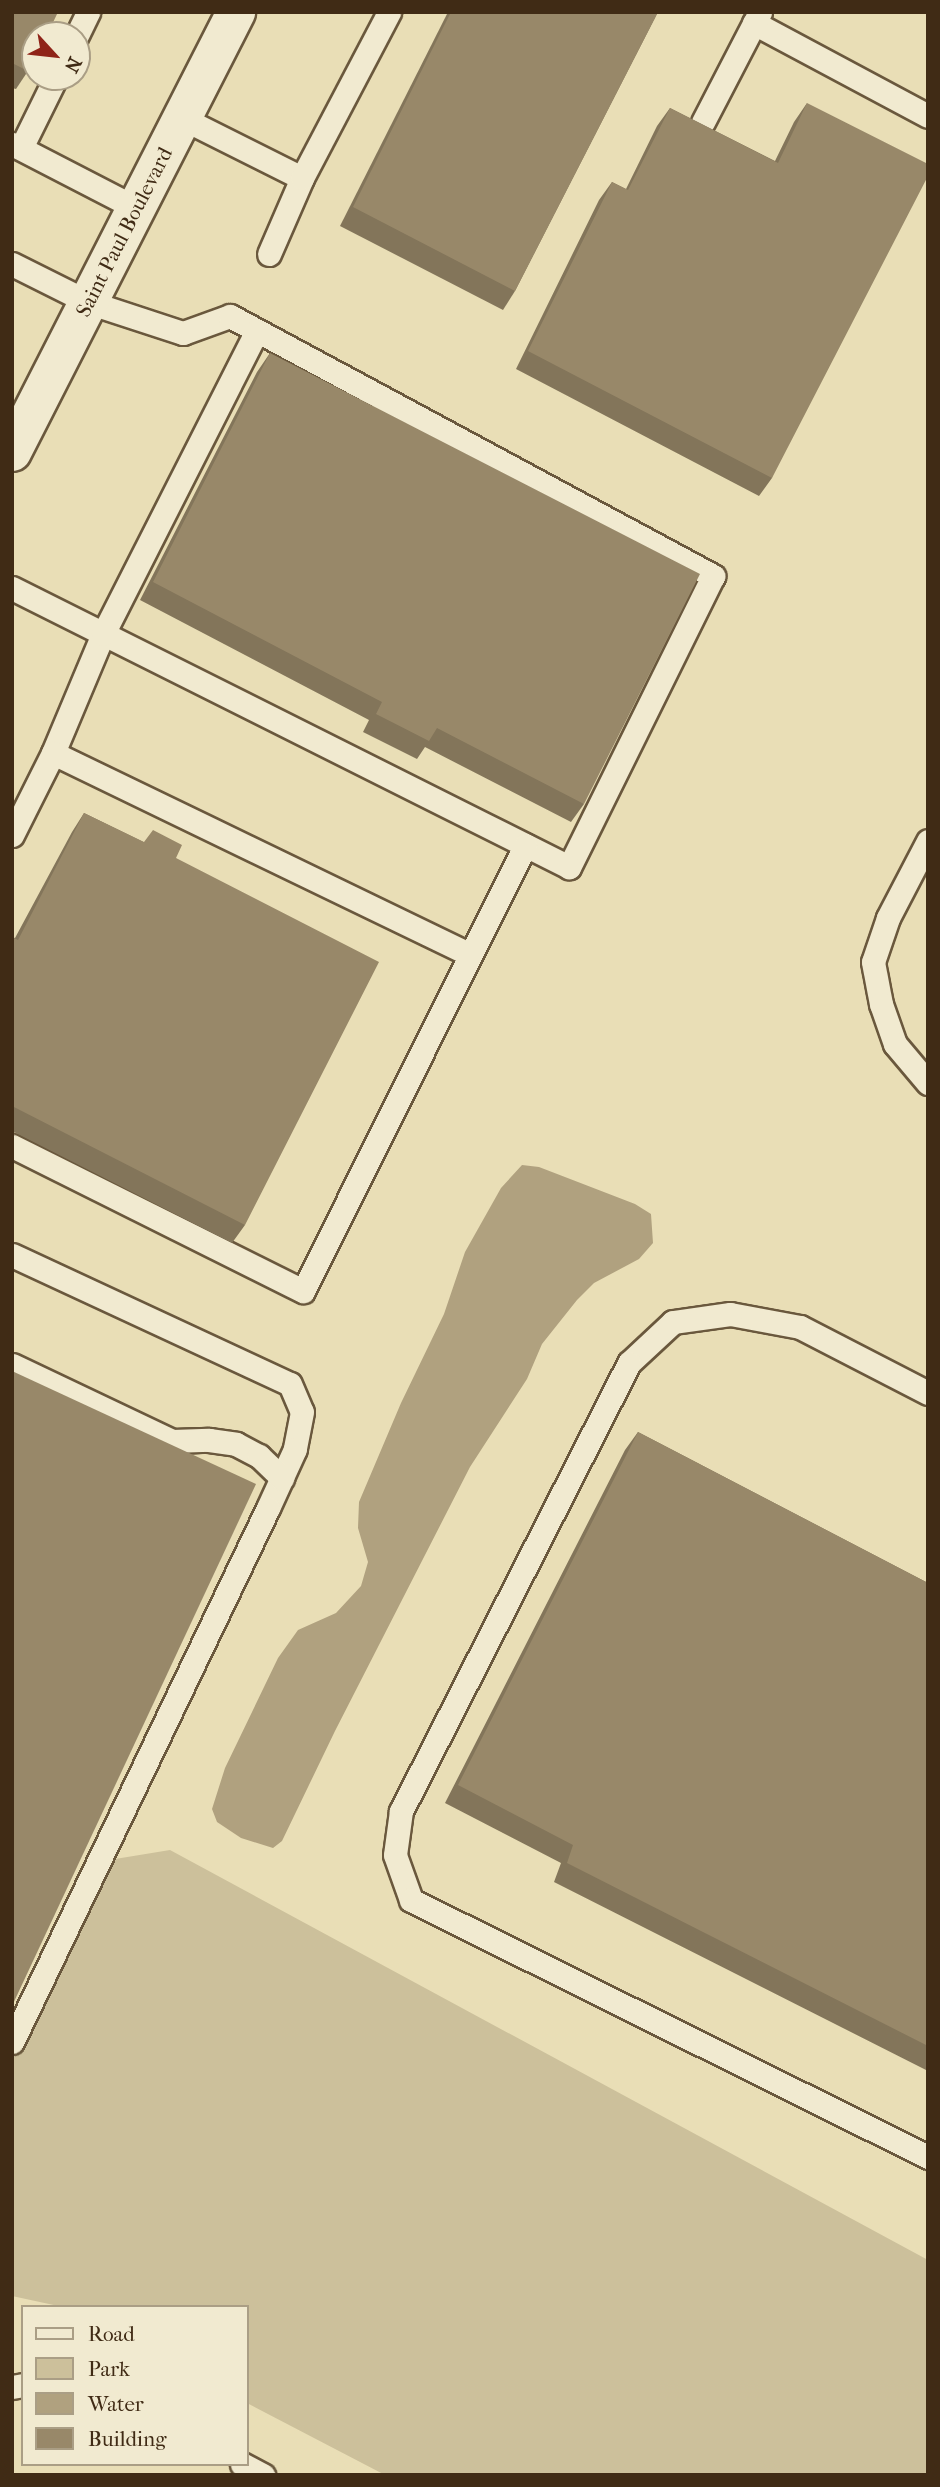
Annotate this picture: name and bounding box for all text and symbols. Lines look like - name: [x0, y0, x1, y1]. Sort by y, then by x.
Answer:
- north arrow: [21, 21, 91, 91]
- text: N: [60, 53, 86, 76]
- street label: Saint Paul Boulevard: [70, 143, 178, 321]
- legend: [21, 2305, 248, 2466]
- text: Road: [88, 2322, 135, 2346]
- text: Park: [88, 2357, 130, 2381]
- text: Water: [88, 2392, 144, 2416]
- text: Building: [88, 2427, 166, 2451]

